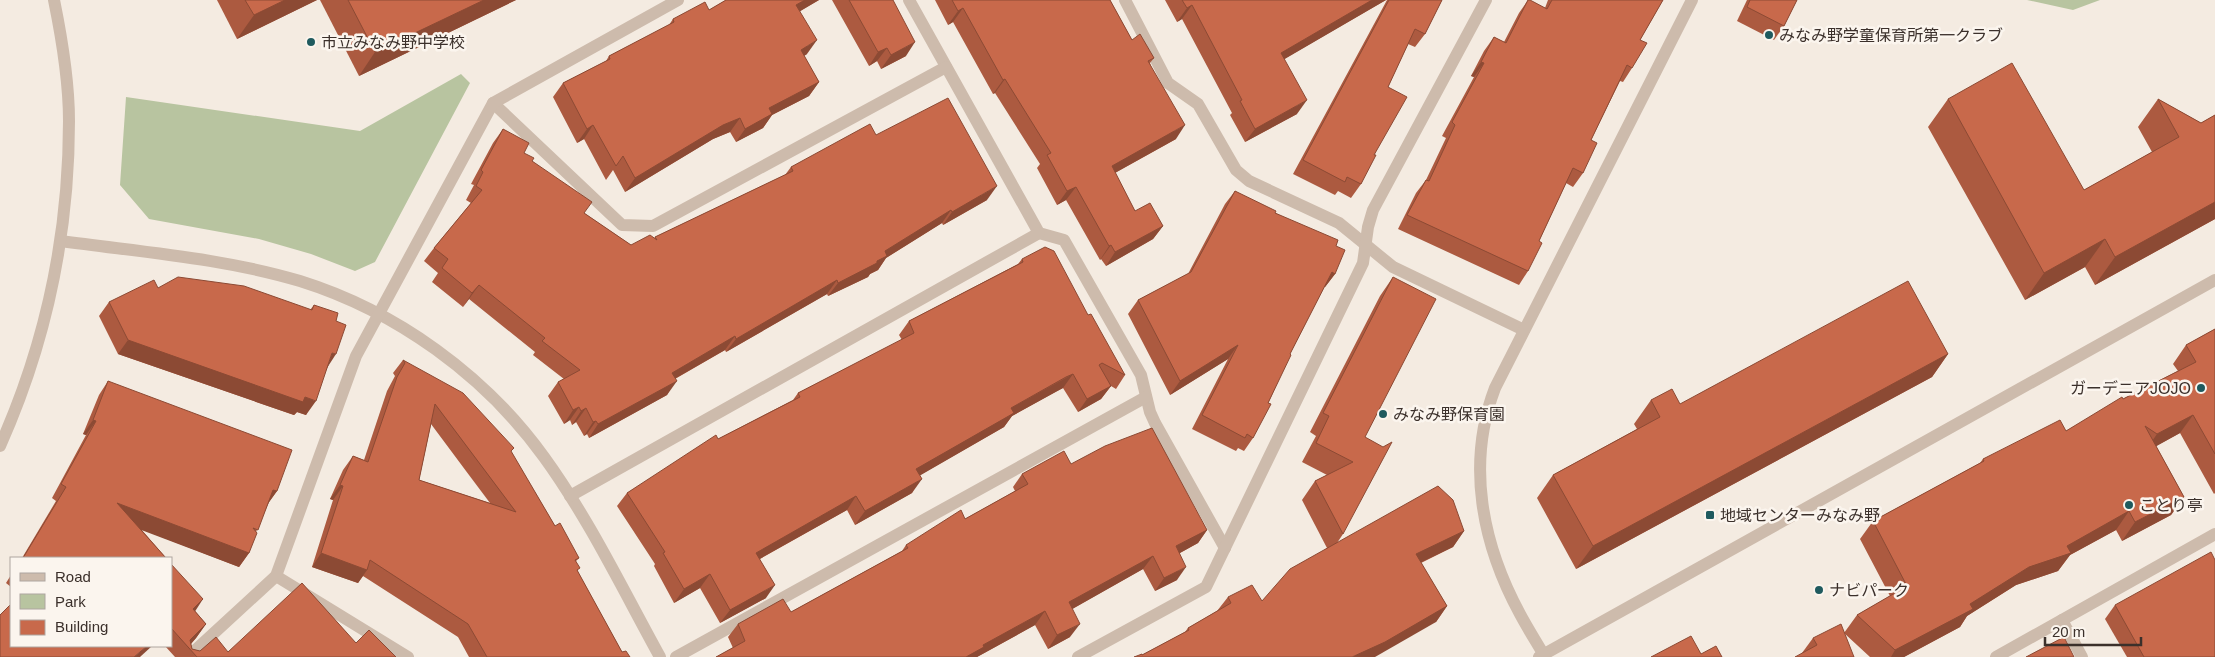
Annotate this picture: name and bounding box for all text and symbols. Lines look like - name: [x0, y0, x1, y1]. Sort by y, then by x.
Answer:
- place label: みなみ野学童保育所第一クラブ: [1779, 27, 2003, 44]
- marker: みなみ野学童保育所第一クラブ: [1763, 29, 1775, 41]
- place label: 市立みなみ野中学校: [321, 34, 465, 51]
- marker: 市立みなみ野中学校: [305, 36, 317, 48]
- place label: ガーデニアJOJO: [2070, 380, 2191, 397]
- marker: ガーデニアJOJO: [2195, 382, 2207, 394]
- place label: みなみ野保育園: [1393, 406, 1505, 423]
- marker: みなみ野保育園: [1377, 408, 1389, 420]
- place label: ことり亭: [2139, 497, 2203, 514]
- marker: ことり亭: [2123, 499, 2135, 511]
- place label: 地域センターみなみ野: [1720, 507, 1880, 524]
- marker: 地域センターみなみ野: [1704, 509, 1716, 521]
- legend: [10, 557, 172, 647]
- text: Road: [55, 568, 91, 585]
- place label: ナビパーク: [1829, 582, 1909, 599]
- marker: ナビパーク: [1813, 584, 1825, 596]
- text: Park: [55, 593, 86, 610]
- scale bar: [2045, 614, 2141, 646]
- text: Building: [55, 618, 108, 635]
- text: 20 m: [2052, 623, 2085, 640]

